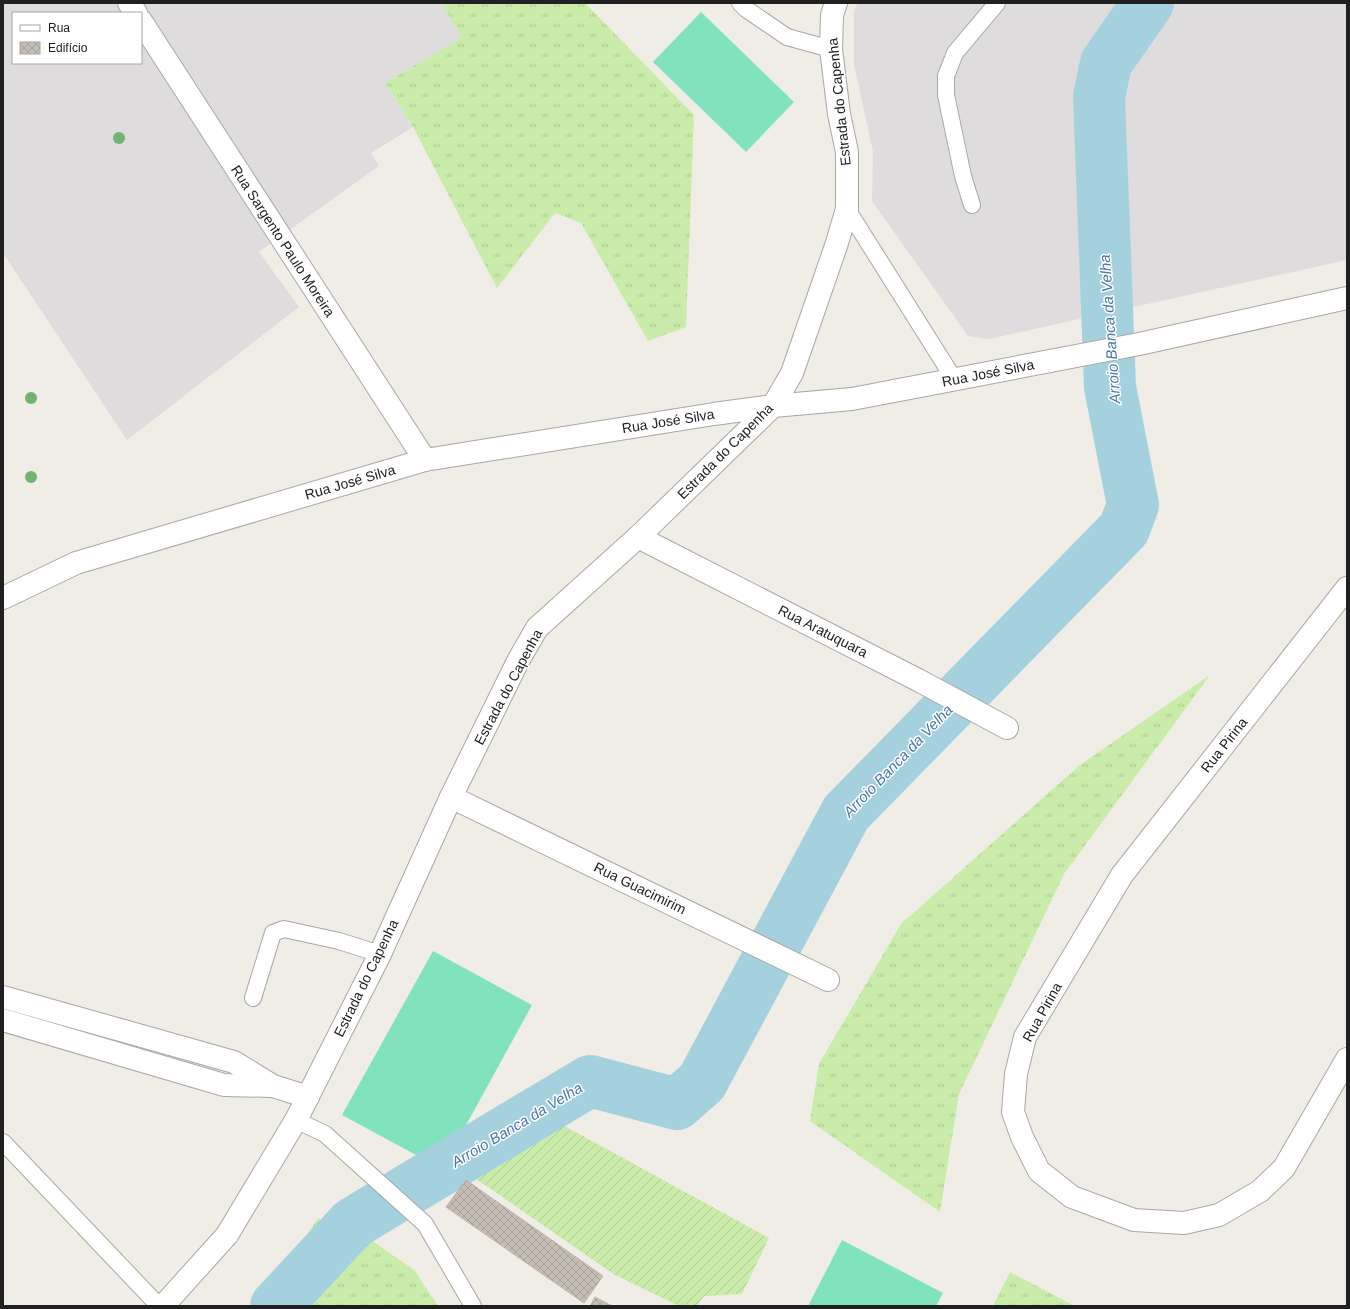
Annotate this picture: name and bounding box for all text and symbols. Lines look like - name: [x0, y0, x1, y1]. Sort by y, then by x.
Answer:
- legend: [12, 12, 142, 64]
- text: Rua: [48, 21, 70, 35]
- street label: Estrada do Capenha: [824, 37, 854, 167]
- text: Edifício: [48, 41, 88, 55]
- street label: Rua Sargento Paulo Moreira: [228, 162, 338, 320]
- water label: Arroio Banca da Velha: [1096, 254, 1123, 405]
- street label: Rua José Silva: [941, 356, 1036, 390]
- street label: Estrada do Capenha: [674, 400, 776, 502]
- street label: Rua José Silva: [621, 406, 716, 436]
- street label: Rua José Silva: [303, 461, 397, 503]
- street label: Rua Aratuquara: [776, 602, 871, 660]
- street label: Estrada do Capenha: [471, 626, 545, 747]
- water label: Arroio Banca da Velha: [839, 701, 956, 821]
- street label: Rua Pirina: [1198, 714, 1251, 776]
- street label: Rua Guacimirim: [591, 859, 689, 917]
- street label: Estrada do Capenha: [331, 917, 401, 1039]
- street label: Rua Pirina: [1019, 979, 1065, 1044]
- water label: Arroio Banca da Velha: [447, 1079, 585, 1171]

